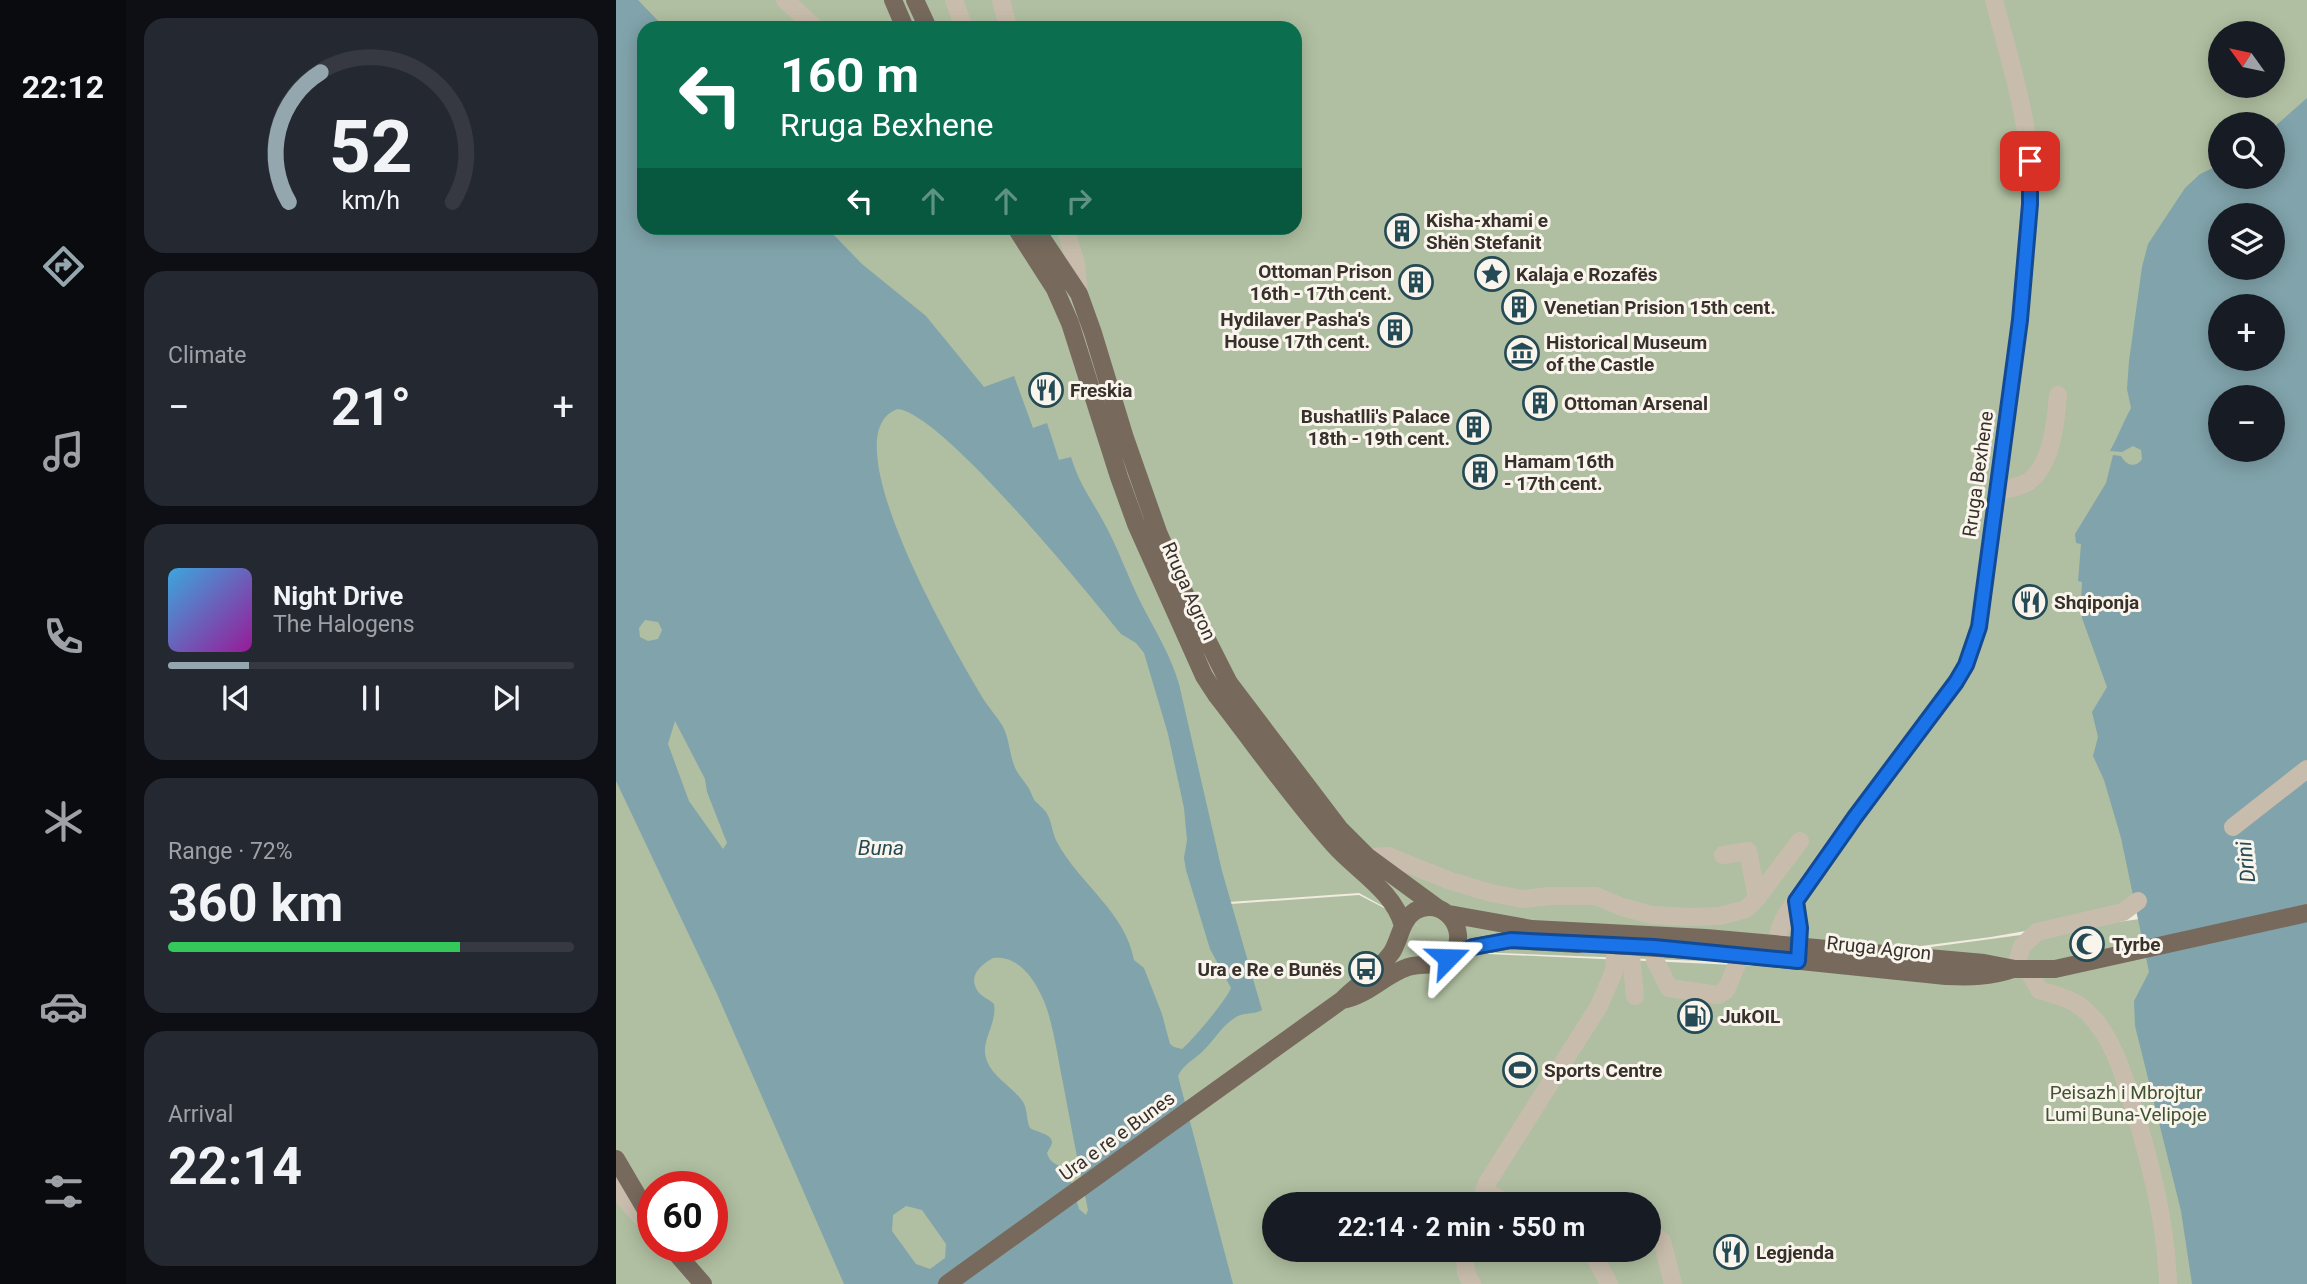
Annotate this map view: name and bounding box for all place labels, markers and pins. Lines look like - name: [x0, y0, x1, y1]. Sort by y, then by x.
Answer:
- pin: [2000, 131, 2060, 191]
- place label: Kisha-xhami e Shën Stefanit: [1426, 209, 1548, 254]
- building icon: Kisha-xhami e Shën Stefanit: [1383, 212, 1421, 250]
- place icon: Kalaja e Rozafës: [1473, 255, 1511, 293]
- place label: Ottoman Prison 16th - 17th cent.: [1250, 260, 1392, 305]
- building icon: Ottoman Prison 16th - 17th cent.: [1397, 263, 1435, 301]
- place label: Kalaja e Rozafës: [1516, 263, 1658, 286]
- building icon: Venetian Prision 15th cent.: [1500, 288, 1538, 326]
- place label: Venetian Prision 15th cent.: [1544, 296, 1776, 319]
- place label: Hydilaver Pasha's House 17th cent.: [1220, 308, 1370, 353]
- building icon: Hydilaver Pasha's House 17th cent.: [1376, 311, 1414, 349]
- place label: Historical Museum of the Castle: [1546, 331, 1707, 376]
- museum icon: Historical Museum of the Castle: [1503, 334, 1541, 372]
- restaurant icon: Freskia: [1027, 371, 1065, 409]
- place label: Freskia: [1070, 379, 1132, 402]
- building icon: Ottoman Arsenal: [1521, 384, 1559, 422]
- place label: Ottoman Arsenal: [1564, 392, 1708, 415]
- place label: Bushatlli's Palace 18th - 19th cent.: [1301, 405, 1450, 450]
- building icon: Bushatlli's Palace 18th - 19th cent.: [1455, 408, 1493, 446]
- place label: Hamam 16th - 17th cent.: [1504, 450, 1614, 495]
- building icon: Hamam 16th - 17th cent.: [1461, 453, 1499, 491]
- restaurant icon: Shqiponja: [2011, 583, 2049, 621]
- place label: Shqiponja: [2054, 591, 2139, 614]
- mosque icon: Tyrbe: [2068, 925, 2106, 963]
- place label: Tyrbe: [2112, 933, 2161, 956]
- bus stop icon: Ura e Re e Bunës: [1347, 950, 1385, 988]
- place label: Ura e Re e Bunës: [1197, 958, 1342, 981]
- fuel station icon: JukOIL: [1676, 997, 1714, 1035]
- place label: JukOIL: [1720, 1005, 1780, 1028]
- sports icon: Sports Centre: [1501, 1051, 1539, 1089]
- place label: Sports Centre: [1544, 1059, 1662, 1082]
- restaurant icon: Legjenda: [1712, 1233, 1750, 1271]
- place label: Legjenda: [1756, 1241, 1834, 1264]

